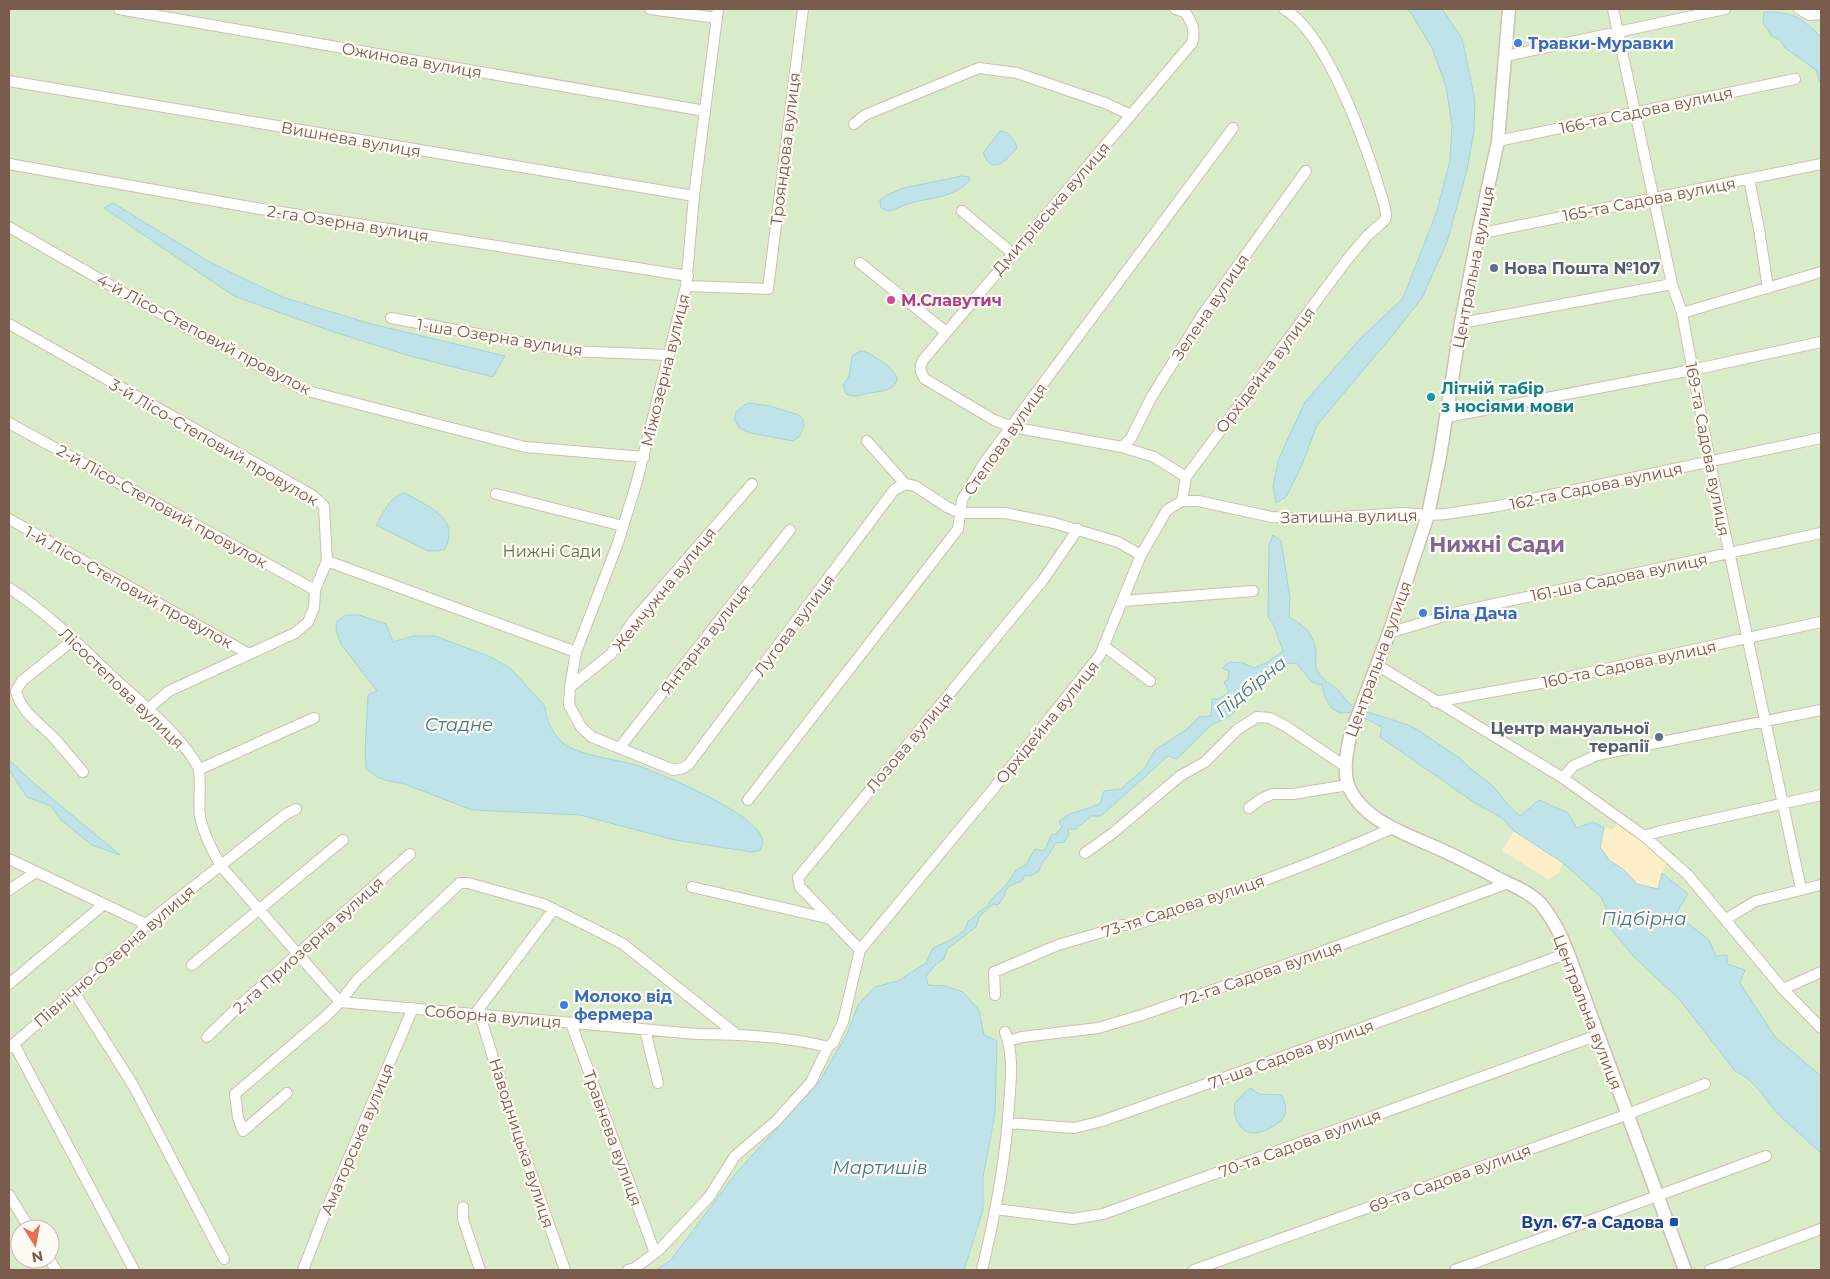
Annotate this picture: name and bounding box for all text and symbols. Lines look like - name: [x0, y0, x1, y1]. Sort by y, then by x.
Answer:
- place label: Травки-Муравки: [1528, 34, 1674, 53]
- marker: Травки-Муравки: [1512, 37, 1524, 49]
- street label: Ожинова вулиця: [340, 39, 483, 82]
- street label: Трояндова вулиця: [767, 71, 804, 227]
- street label: 166-та Садова вулиця: [1558, 83, 1735, 138]
- street label: Вишнева вулиця: [279, 118, 422, 161]
- street label: Дмитрівська вулиця: [989, 138, 1114, 279]
- street label: 165-та Садова вулиця: [1561, 173, 1737, 226]
- street label: Центральна вулиця: [1448, 184, 1499, 350]
- street label: 2-га Озерна вулиця: [266, 201, 430, 246]
- street label: Зелена вулиця: [1168, 251, 1253, 364]
- place label: Нова Пошта №107: [1504, 259, 1660, 278]
- marker: Нова Пошта №107: [1488, 262, 1500, 274]
- street label: 4-й Лісо-Степовий провулок: [94, 270, 315, 399]
- place label: М.Славутич: [901, 291, 1002, 310]
- street label: Міжозерна вулиця: [637, 292, 694, 448]
- marker: М.Славутич: [885, 294, 897, 306]
- street label: Орхідейна вулиця: [1212, 304, 1319, 437]
- street label: 1-ша Озерна вулиця: [416, 315, 584, 360]
- street label: 169-та Садова вулиця: [1681, 361, 1734, 538]
- street label: 3-й Лісо-Степовий провулок: [106, 375, 322, 510]
- place label: Літній табір з носіями мови: [1441, 379, 1574, 416]
- street label: Степова вулиця: [960, 380, 1051, 499]
- marker: Літній табір з носіями мови: [1425, 391, 1437, 403]
- street label: 2-й Лісо-Степовий провулок: [53, 441, 271, 573]
- street label: 162-га Садова вулиця: [1508, 459, 1684, 514]
- street label: Затишна вулиця: [1280, 506, 1418, 527]
- street label: 1-й Лісо-Степовий провулок: [22, 522, 237, 653]
- street label: Жемчужна вулиця: [609, 523, 720, 655]
- district label: Нижні Сади: [1429, 532, 1565, 557]
- park label: Нижні Сади: [503, 542, 601, 561]
- street label: 161-ша Садова вулиця: [1529, 549, 1709, 606]
- street label: Лугова вулиця: [750, 571, 839, 680]
- street label: Центральна вулиця: [1341, 578, 1416, 740]
- street label: Янтарна вулиця: [656, 580, 754, 698]
- place label: Біла Дача: [1433, 604, 1517, 623]
- marker: Біла Дача: [1417, 607, 1429, 619]
- street label: Лісостепова вулиця: [55, 624, 188, 753]
- street label: 160-та Садова вулиця: [1540, 637, 1718, 692]
- water label: Підбірна: [1211, 652, 1291, 722]
- street label: Орхідейна вулиця: [992, 657, 1103, 788]
- street label: Лозова вулиця: [862, 688, 957, 796]
- water label: Стадне: [425, 714, 493, 736]
- place label: Центр мануальної терапії: [1490, 719, 1649, 756]
- marker: Центр мануальної терапії: [1653, 731, 1665, 743]
- street label: 73-тя Садова вулиця: [1099, 871, 1267, 942]
- street label: 2-га Приозерна вулиця: [229, 873, 387, 1018]
- street label: Північно-Озерна вулиця: [30, 881, 199, 1031]
- water label: Підбірна: [1601, 908, 1687, 930]
- street label: Центральна вулиця: [1549, 932, 1626, 1093]
- street label: 72-га Садова вулиця: [1178, 937, 1345, 1010]
- place label: Молоко від фермера: [574, 987, 672, 1024]
- marker: Молоко від фермера: [558, 999, 570, 1011]
- street label: Соборна вулиця: [424, 1001, 562, 1032]
- street label: 71-ша Садова вулиця: [1206, 1016, 1376, 1093]
- street label: Наводницька вулиця: [485, 1056, 558, 1230]
- street label: Аматорська вулиця: [317, 1060, 398, 1218]
- street label: Травнева вулиця: [579, 1068, 646, 1209]
- street label: 70-та Садова вулиця: [1216, 1105, 1384, 1182]
- street label: 69-та Садова вулиця: [1367, 1140, 1534, 1217]
- water label: Мартишів: [832, 1157, 928, 1179]
- place label: Вул. 67-а Садова: [1521, 1213, 1664, 1232]
- marker: Вул. 67-а Садова: [1668, 1216, 1680, 1228]
- north arrow: [10, 1219, 60, 1269]
- text: N: [30, 1247, 45, 1267]

